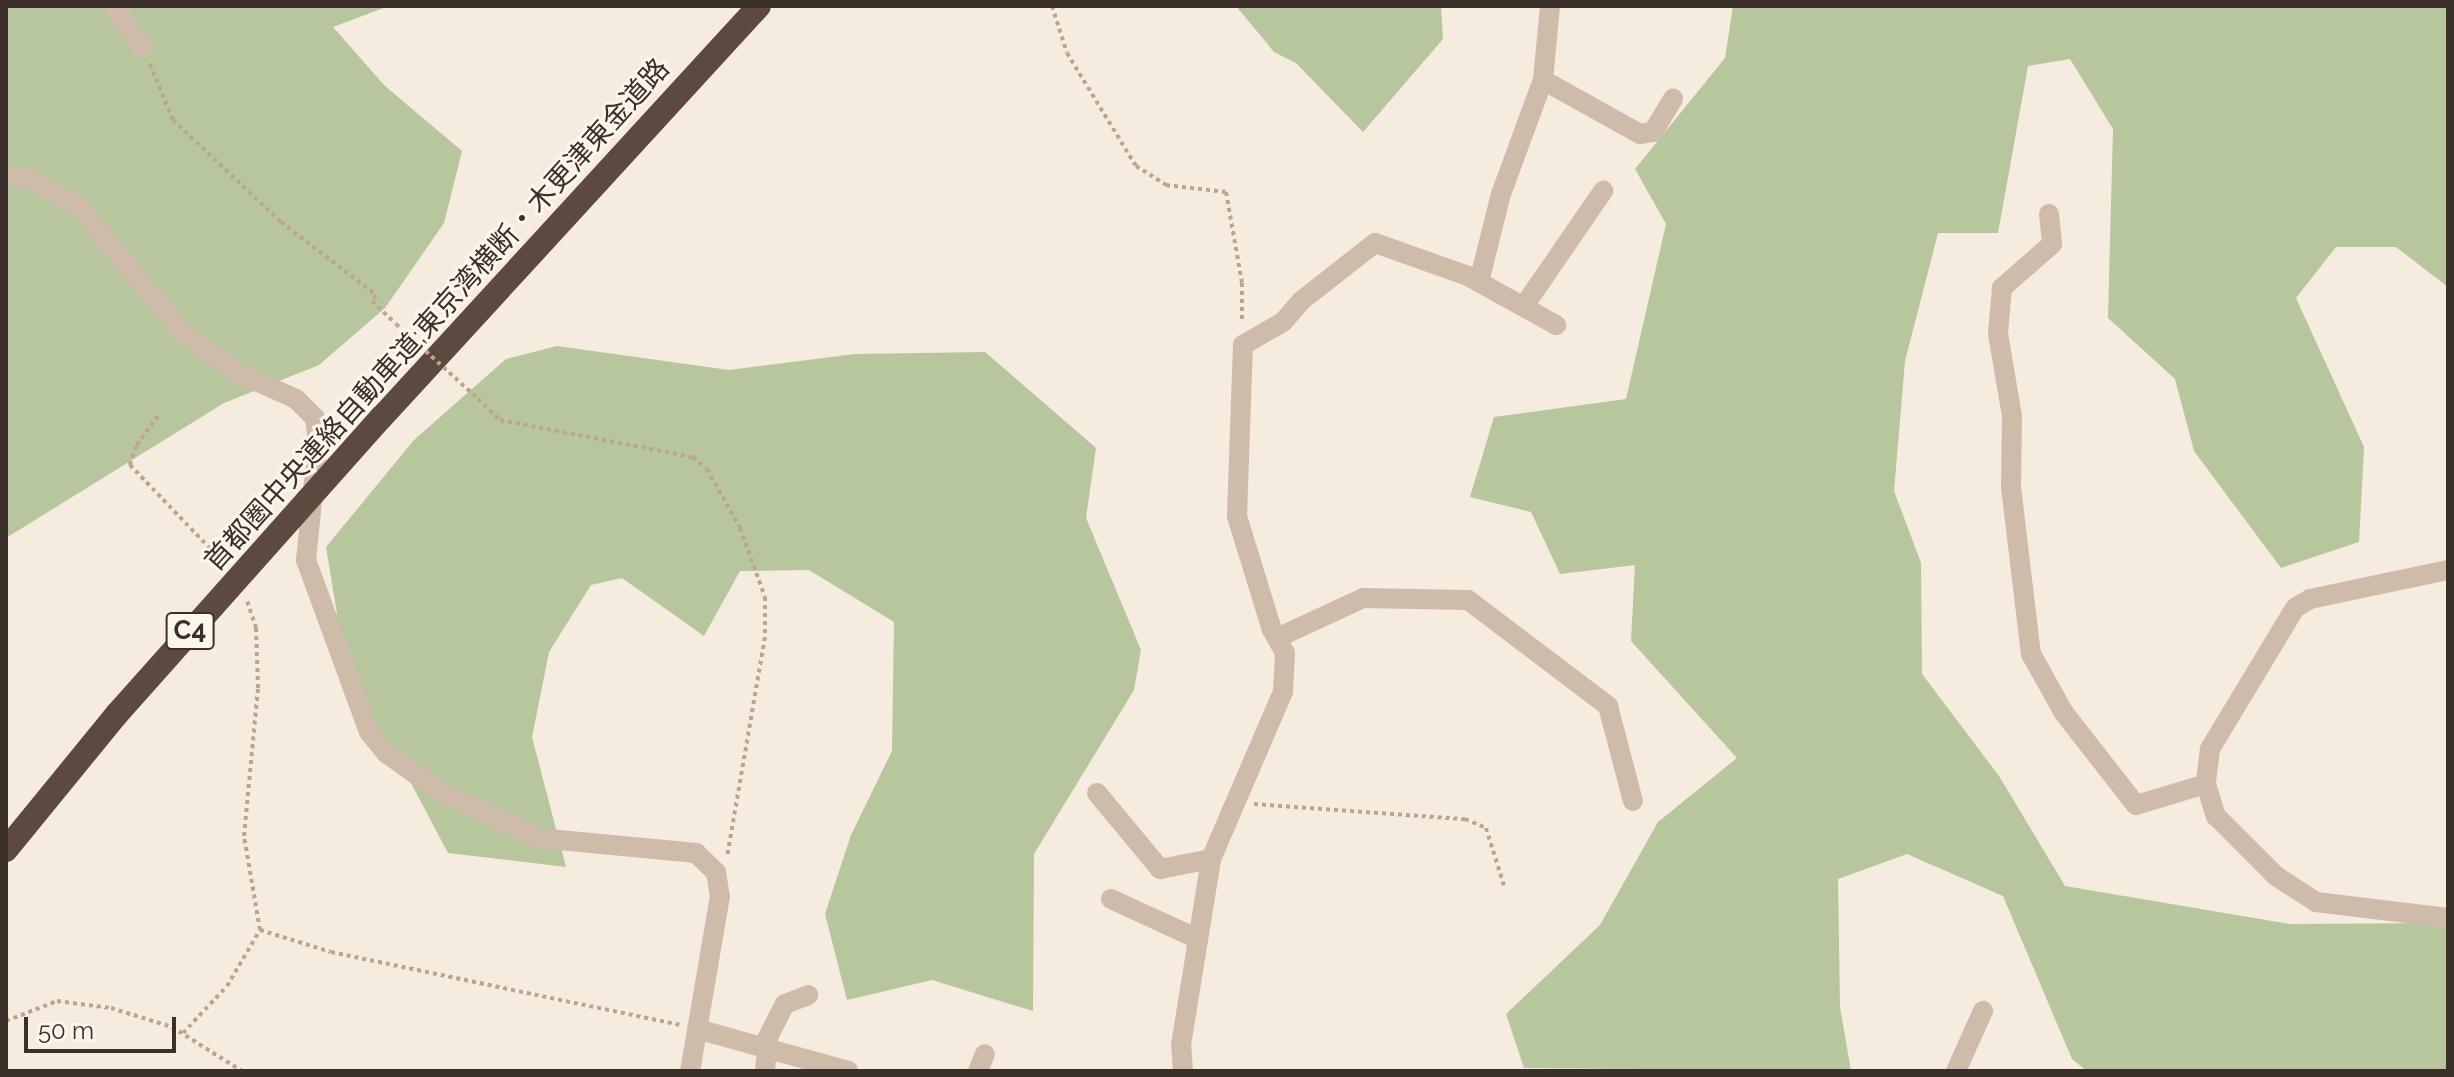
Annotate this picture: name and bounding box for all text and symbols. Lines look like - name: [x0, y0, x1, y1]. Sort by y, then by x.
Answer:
- street label: 首都圏中央連絡自動車道;東京湾横断・木更津東金道路: [198, 52, 676, 578]
- road number: C4: [164, 609, 216, 653]
- scale bar: [28, 1001, 180, 1051]
- text: 50 m: [38, 1016, 94, 1045]

